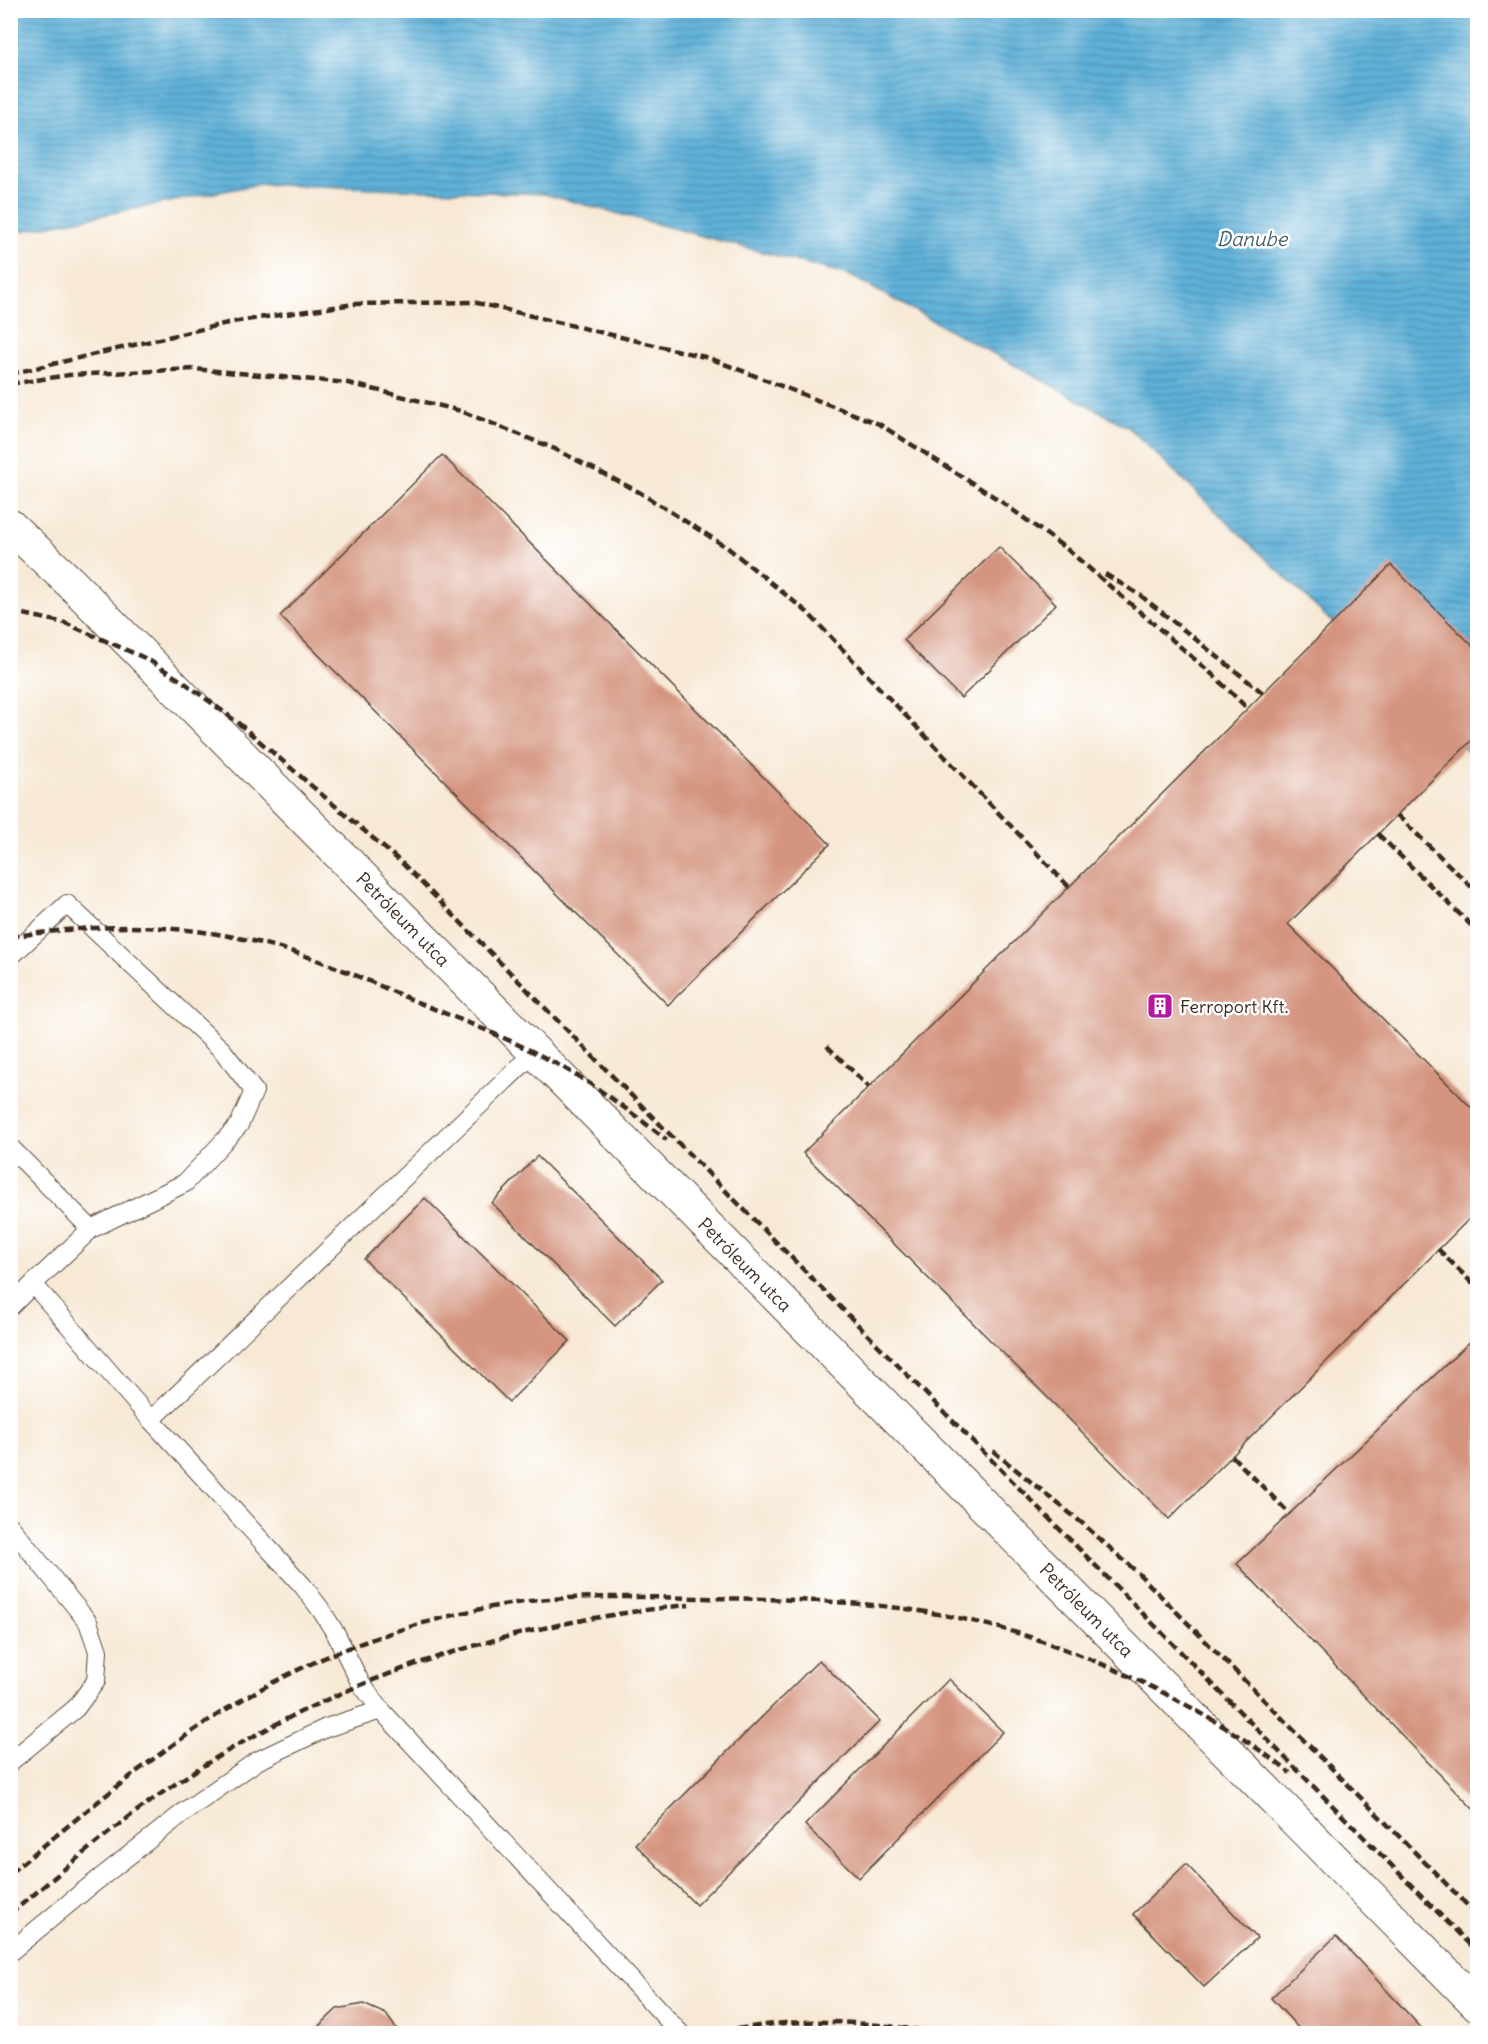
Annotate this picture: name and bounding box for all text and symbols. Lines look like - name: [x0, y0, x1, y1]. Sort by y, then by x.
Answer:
- water label: Danube: [1217, 226, 1289, 251]
- street label: Petróleum utca: [352, 867, 455, 971]
- building icon: Ferroport Kft.: [1145, 991, 1175, 1021]
- place label: Ferroport Kft.: [1180, 995, 1288, 1018]
- street label: Petróleum utca: [694, 1212, 797, 1316]
- street label: Petróleum utca: [1035, 1558, 1139, 1662]

